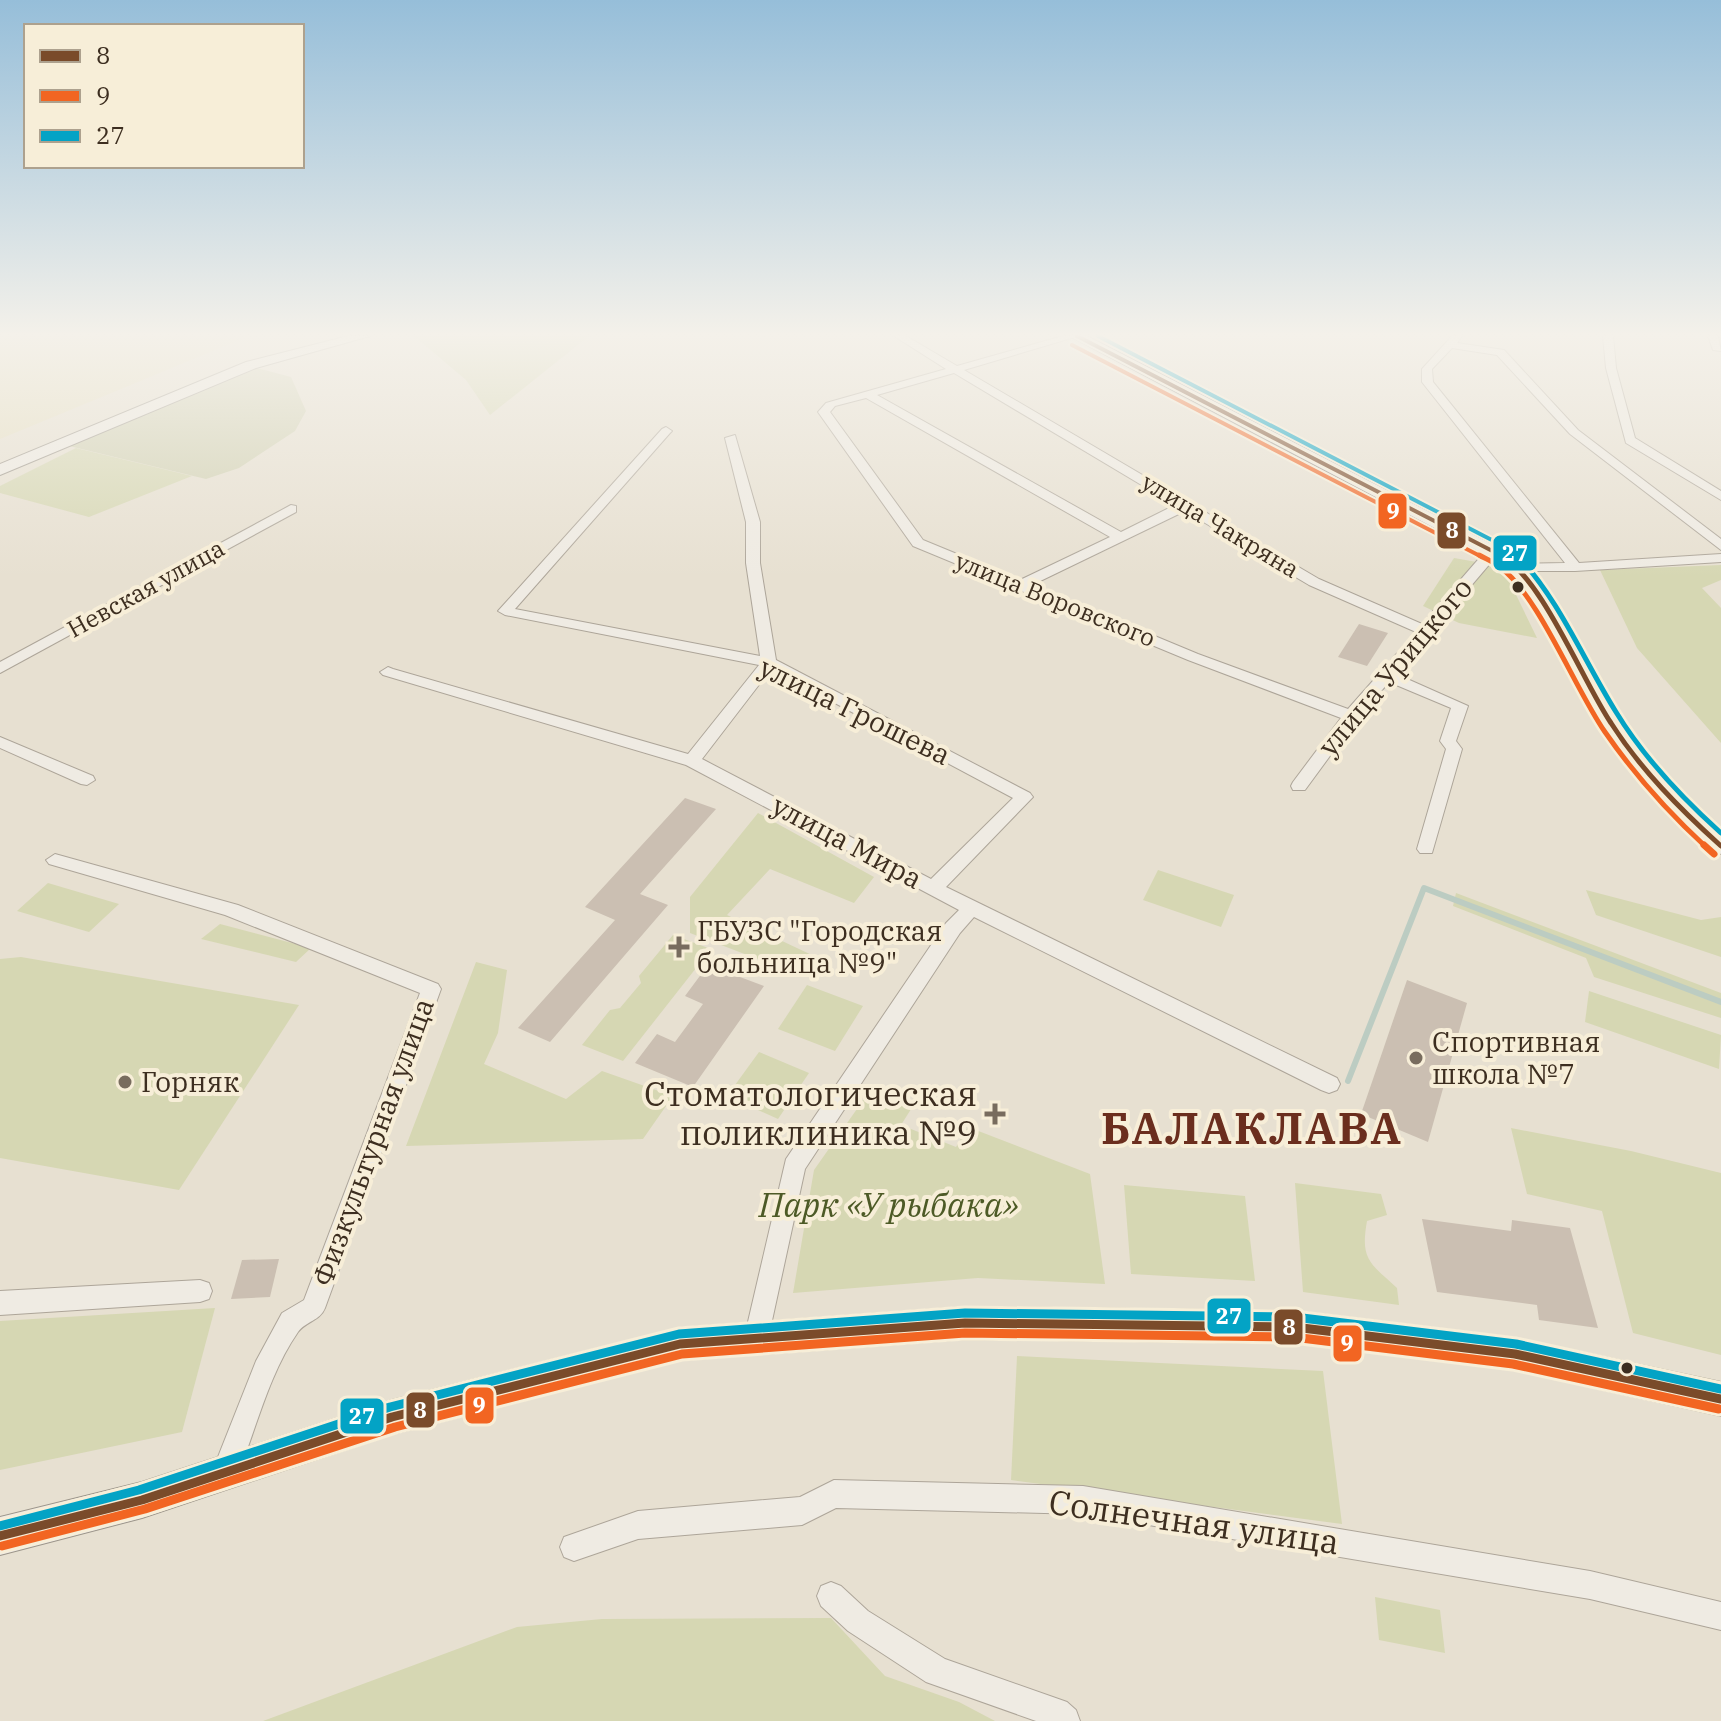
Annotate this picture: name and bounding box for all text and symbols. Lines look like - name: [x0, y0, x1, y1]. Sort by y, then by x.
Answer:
- legend: [24, 24, 304, 168]
- text: 8: [96, 39, 110, 71]
- text: 9: [96, 79, 110, 111]
- text: 27: [96, 119, 125, 151]
- street label: улица Чакряна: [1136, 465, 1305, 585]
- line badge: 9: [1377, 492, 1408, 530]
- text: 9: [1386, 496, 1400, 525]
- line badge: 8: [1436, 511, 1467, 550]
- text: 8: [1445, 515, 1459, 544]
- street label: Невская улица: [61, 532, 230, 645]
- line badge: 27: [1492, 534, 1538, 572]
- text: 27: [1502, 538, 1528, 567]
- street label: улица Воровского: [951, 544, 1160, 654]
- street label: улица Урицкого: [1309, 570, 1480, 763]
- unlabelled marker: [1510, 579, 1526, 595]
- street label: улица Грошева: [753, 648, 957, 773]
- street label: улица Мира: [766, 786, 929, 897]
- place label: ГБУЗС "Городская больница №9": [697, 912, 942, 981]
- marker: ГБУЗС "Городская больница №9": [668, 936, 690, 958]
- street label: Физкультурная улица: [303, 993, 442, 1291]
- place label: Спортивная школа №7: [1432, 1023, 1600, 1092]
- marker: Спортивная школа №7: [1407, 1049, 1425, 1067]
- place label: Горняк: [141, 1063, 239, 1100]
- place label: Стоматологическая поликлиника №9: [644, 1071, 977, 1154]
- marker: Горняк: [116, 1073, 134, 1091]
- district label: БАЛАКЛАВА: [1101, 1099, 1403, 1156]
- marker: Стоматологическая поликлиника №9: [984, 1103, 1006, 1125]
- park label: Парк «У рыбака»: [758, 1182, 1019, 1226]
- line badge: 27: [1206, 1297, 1252, 1335]
- text: 27: [1216, 1301, 1242, 1330]
- line badge: 8: [1273, 1308, 1304, 1346]
- text: 8: [1282, 1312, 1296, 1341]
- line badge: 9: [1332, 1324, 1363, 1363]
- text: 9: [1340, 1328, 1354, 1357]
- unlabelled marker: [1619, 1360, 1635, 1376]
- line badge: 9: [464, 1386, 495, 1425]
- text: 9: [472, 1390, 486, 1419]
- line badge: 8: [405, 1391, 436, 1429]
- text: 8: [413, 1395, 427, 1424]
- line badge: 27: [339, 1397, 385, 1435]
- text: 27: [349, 1401, 375, 1430]
- street label: Солнечная улица: [1046, 1479, 1342, 1563]

